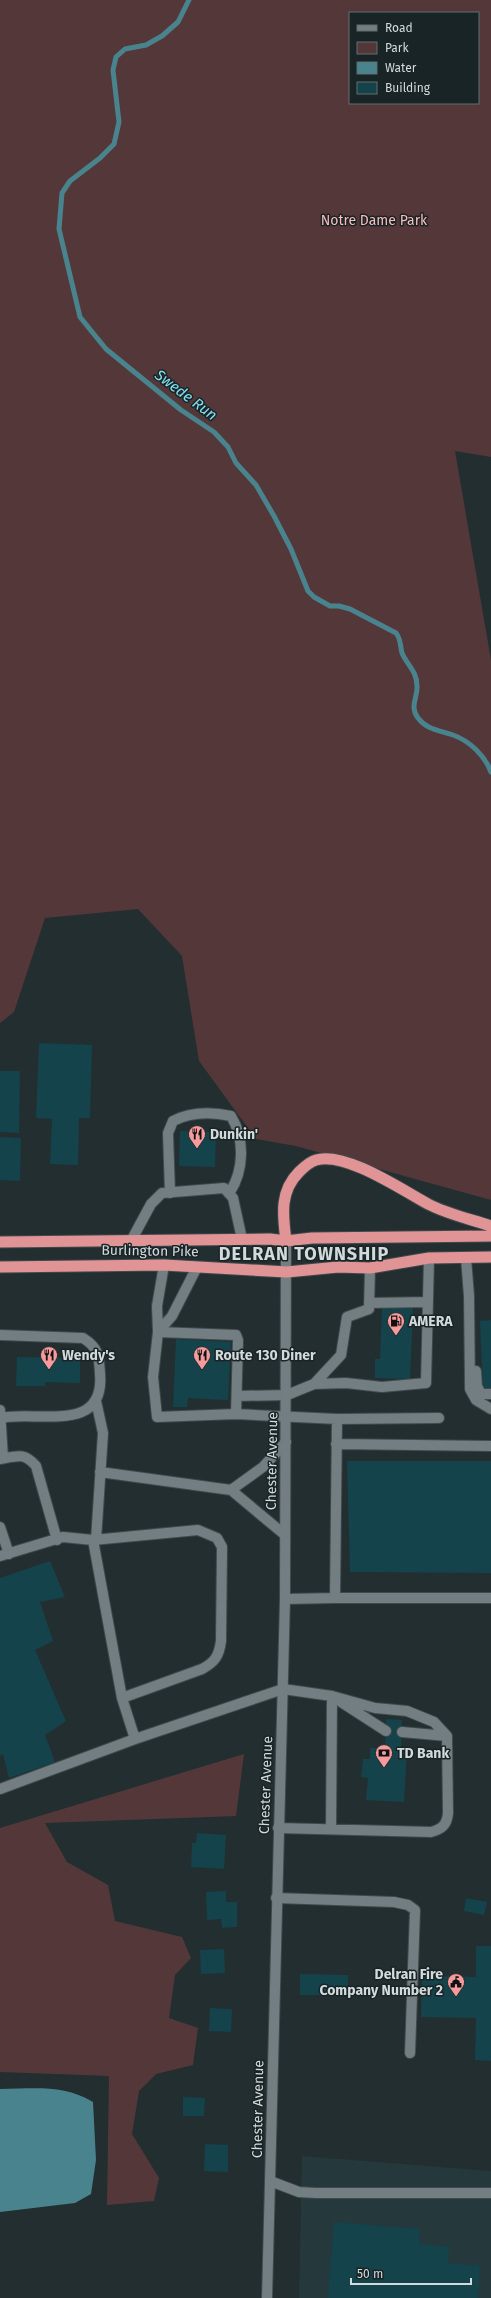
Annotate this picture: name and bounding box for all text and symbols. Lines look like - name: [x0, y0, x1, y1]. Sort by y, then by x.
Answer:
- legend: [349, 12, 479, 104]
- text: Road: [385, 21, 413, 35]
- text: Park: [385, 41, 409, 55]
- text: Water: [385, 61, 417, 75]
- text: Building: [385, 81, 431, 95]
- park label: Notre Dame Park: [321, 212, 428, 229]
- water label: Swede Run: [151, 365, 221, 424]
- restaurant icon: Dunkin': [187, 1124, 207, 1149]
- place label: Dunkin': [210, 1126, 258, 1143]
- street label: Burlington Pike: [101, 1242, 199, 1260]
- district label: DELRAN TOWNSHIP: [219, 1243, 389, 1265]
- fuel station icon: AMERA: [386, 1311, 406, 1336]
- place label: AMERA: [408, 1313, 453, 1330]
- restaurant icon: Wendy's: [39, 1345, 59, 1370]
- restaurant icon: Route 130 Diner: [192, 1345, 212, 1370]
- place label: Wendy's: [62, 1347, 115, 1364]
- place label: Route 130 Diner: [215, 1347, 316, 1364]
- street label: Chester Avenue: [263, 1412, 281, 1510]
- street label: Chester Avenue: [256, 1736, 276, 1834]
- bank icon: TD Bank: [374, 1743, 394, 1768]
- place label: TD Bank: [397, 1745, 449, 1762]
- place label: Delran Fire Company Number 2: [319, 1966, 443, 1999]
- public building icon: Delran Fire Company Number 2: [446, 1972, 466, 1997]
- street label: Chester Avenue: [249, 2060, 267, 2158]
- scale bar: [351, 2260, 471, 2286]
- text: 50 m: [357, 2267, 383, 2281]

